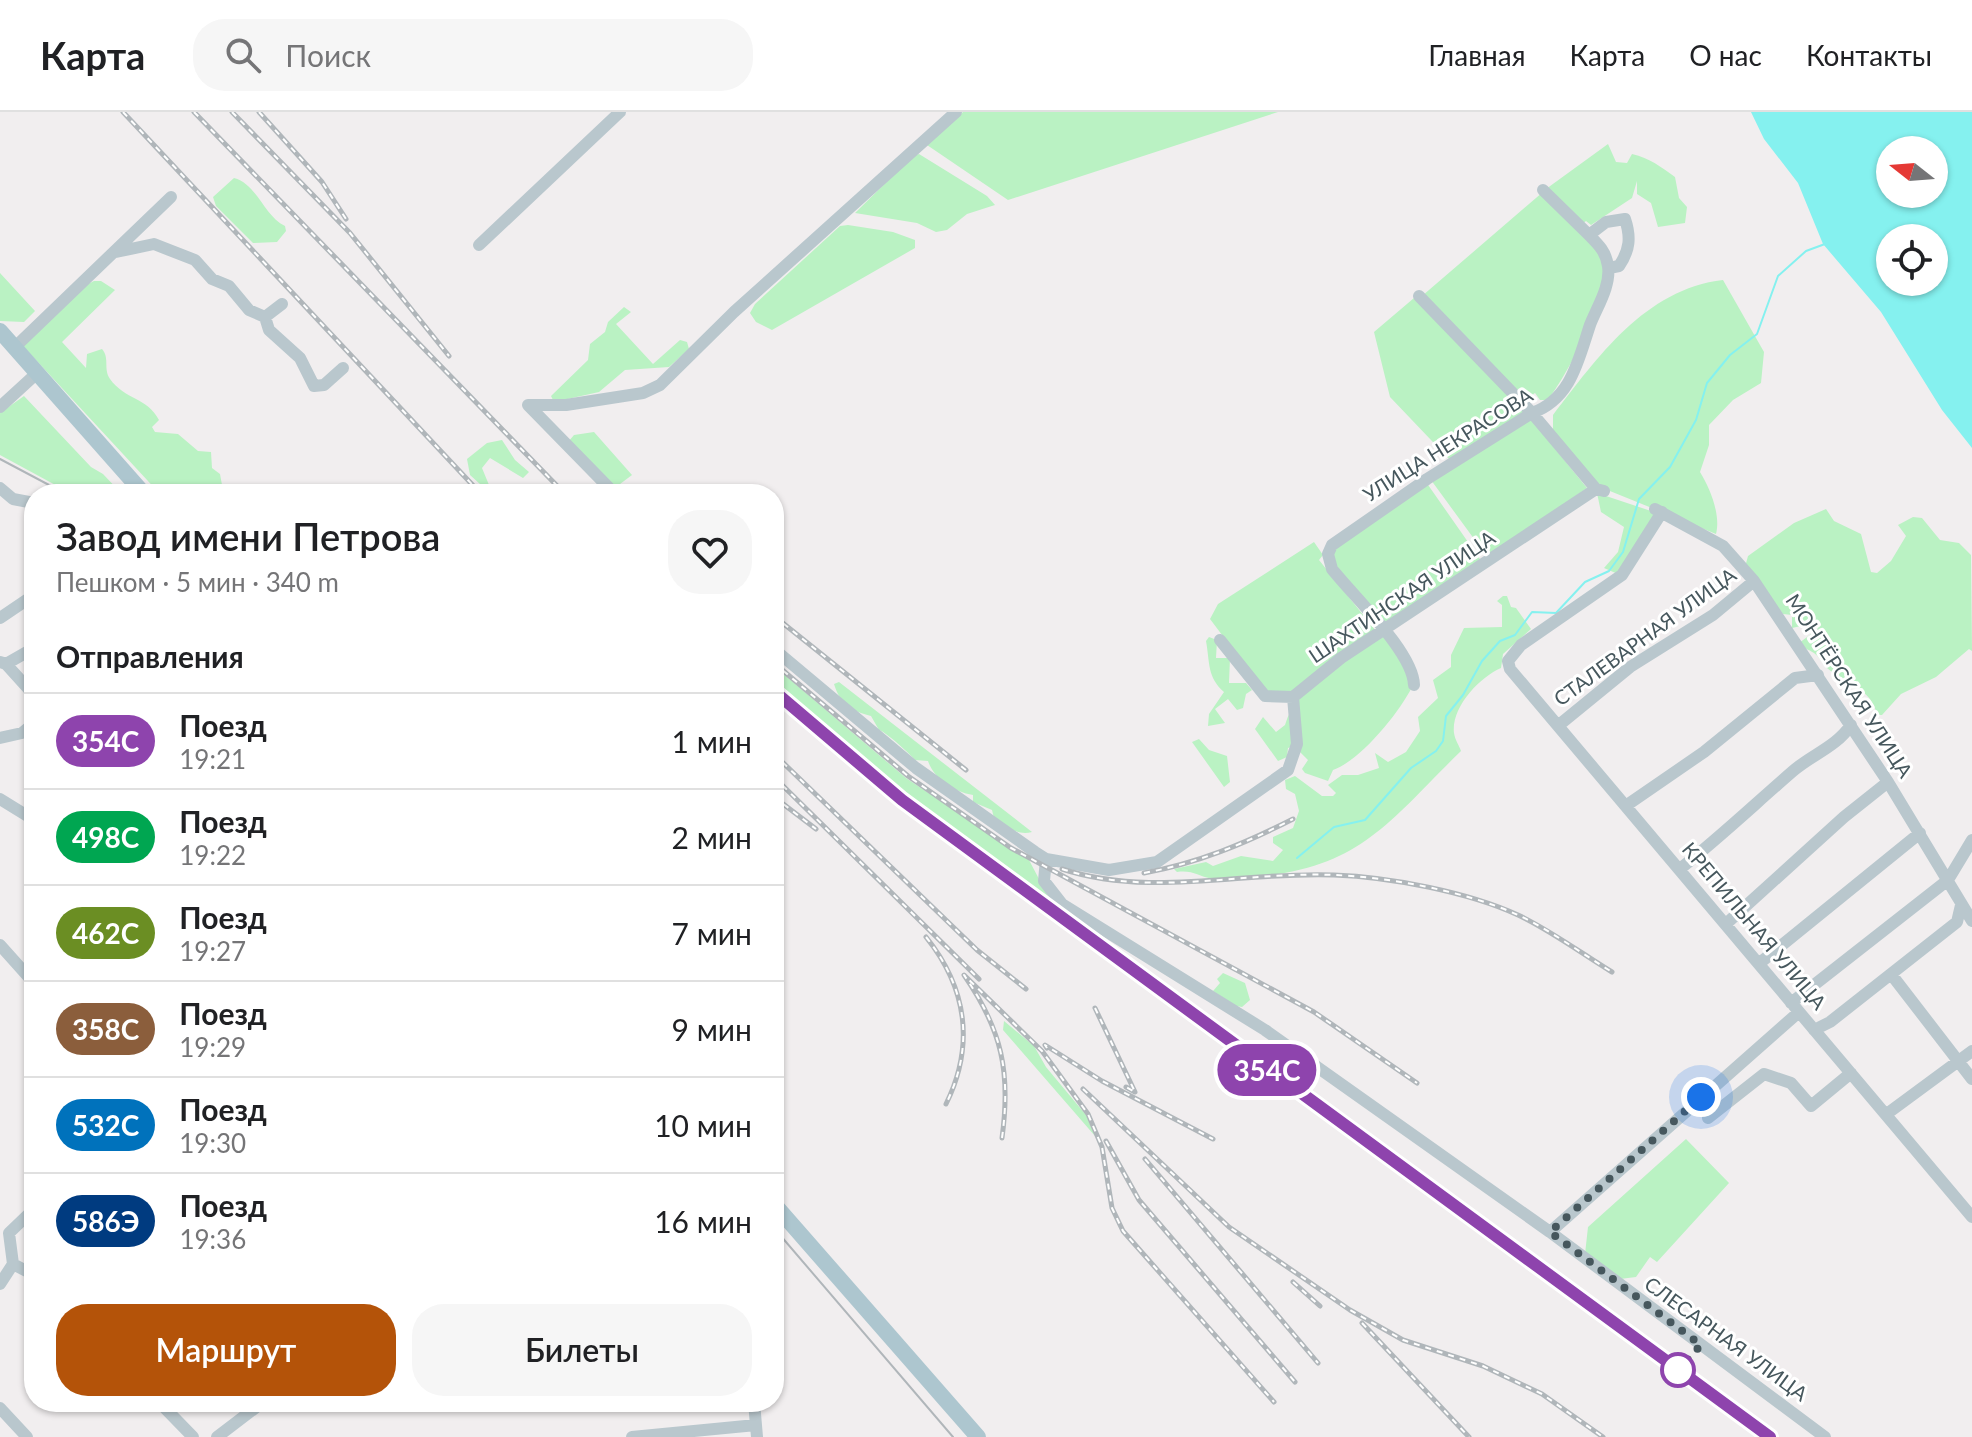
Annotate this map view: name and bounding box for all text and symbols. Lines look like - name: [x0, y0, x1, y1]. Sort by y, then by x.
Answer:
- search box: [193, 19, 753, 91]
- text: Карта: [40, 32, 145, 78]
- icon: search: [221, 33, 265, 77]
- text: Поиск: [285, 37, 371, 73]
- text: Главная: [1428, 38, 1526, 72]
- text: Карта: [1570, 38, 1645, 72]
- text: О нас: [1689, 38, 1762, 72]
- text: Контакты: [1806, 38, 1932, 72]
- north arrow: [1876, 136, 1948, 208]
- map controls: [1876, 136, 1948, 296]
- button: locate: [1876, 224, 1948, 296]
- street label: УЛИЦА НЕКРАСОВА: [1358, 382, 1537, 506]
- button: heart: [668, 510, 752, 594]
- text: Завод имени Петрова: [56, 513, 440, 559]
- street label: ШАХТИНСКАЯ УЛИЦА: [1304, 525, 1499, 667]
- street label: СТАЛЕВАРНАЯ УЛИЦА: [1549, 562, 1741, 710]
- text: Пешком · 5 мин · 340 m: [56, 566, 339, 598]
- street label: МОНТЁРСКАЯ УЛИЦА: [1781, 589, 1918, 782]
- text: Отправления: [56, 638, 244, 674]
- text: Поезд: [179, 707, 267, 743]
- text: 1 мин: [672, 723, 752, 759]
- text: 354С: [72, 724, 139, 758]
- text: 19:21: [179, 743, 246, 775]
- text: Поезд: [179, 803, 267, 839]
- text: 2 мин: [672, 819, 752, 855]
- text: 498С: [72, 820, 139, 854]
- street label: КРЕПИЛЬНАЯ УЛИЦА: [1678, 837, 1832, 1014]
- text: 19:22: [179, 839, 246, 871]
- text: Поезд: [179, 899, 267, 935]
- text: 7 мин: [672, 915, 752, 951]
- text: 462С: [72, 916, 139, 950]
- text: 19:27: [179, 935, 246, 967]
- text: Поезд: [179, 995, 267, 1031]
- text: 9 мин: [672, 1011, 752, 1047]
- text: 358С: [72, 1012, 139, 1046]
- text: 19:29: [179, 1031, 246, 1063]
- line badge: 354С: [1211, 1044, 1323, 1096]
- text: 354С: [1233, 1053, 1301, 1087]
- your location: [1681, 1077, 1721, 1117]
- text: Поезд: [179, 1091, 267, 1127]
- text: 10 мин: [654, 1107, 752, 1143]
- text: 532С: [72, 1108, 139, 1142]
- text: 19:30: [179, 1127, 246, 1159]
- text: Поезд: [179, 1187, 267, 1223]
- text: 16 мин: [654, 1203, 752, 1239]
- text: 586Э: [72, 1204, 139, 1238]
- text: 19:36: [179, 1223, 246, 1255]
- street label: СЛЕСАРНАЯ УЛИЦА: [1640, 1271, 1813, 1406]
- button: Маршрут: [56, 1304, 396, 1396]
- button: Билеты: [412, 1304, 752, 1396]
- unlabelled marker: [1661, 1353, 1695, 1387]

